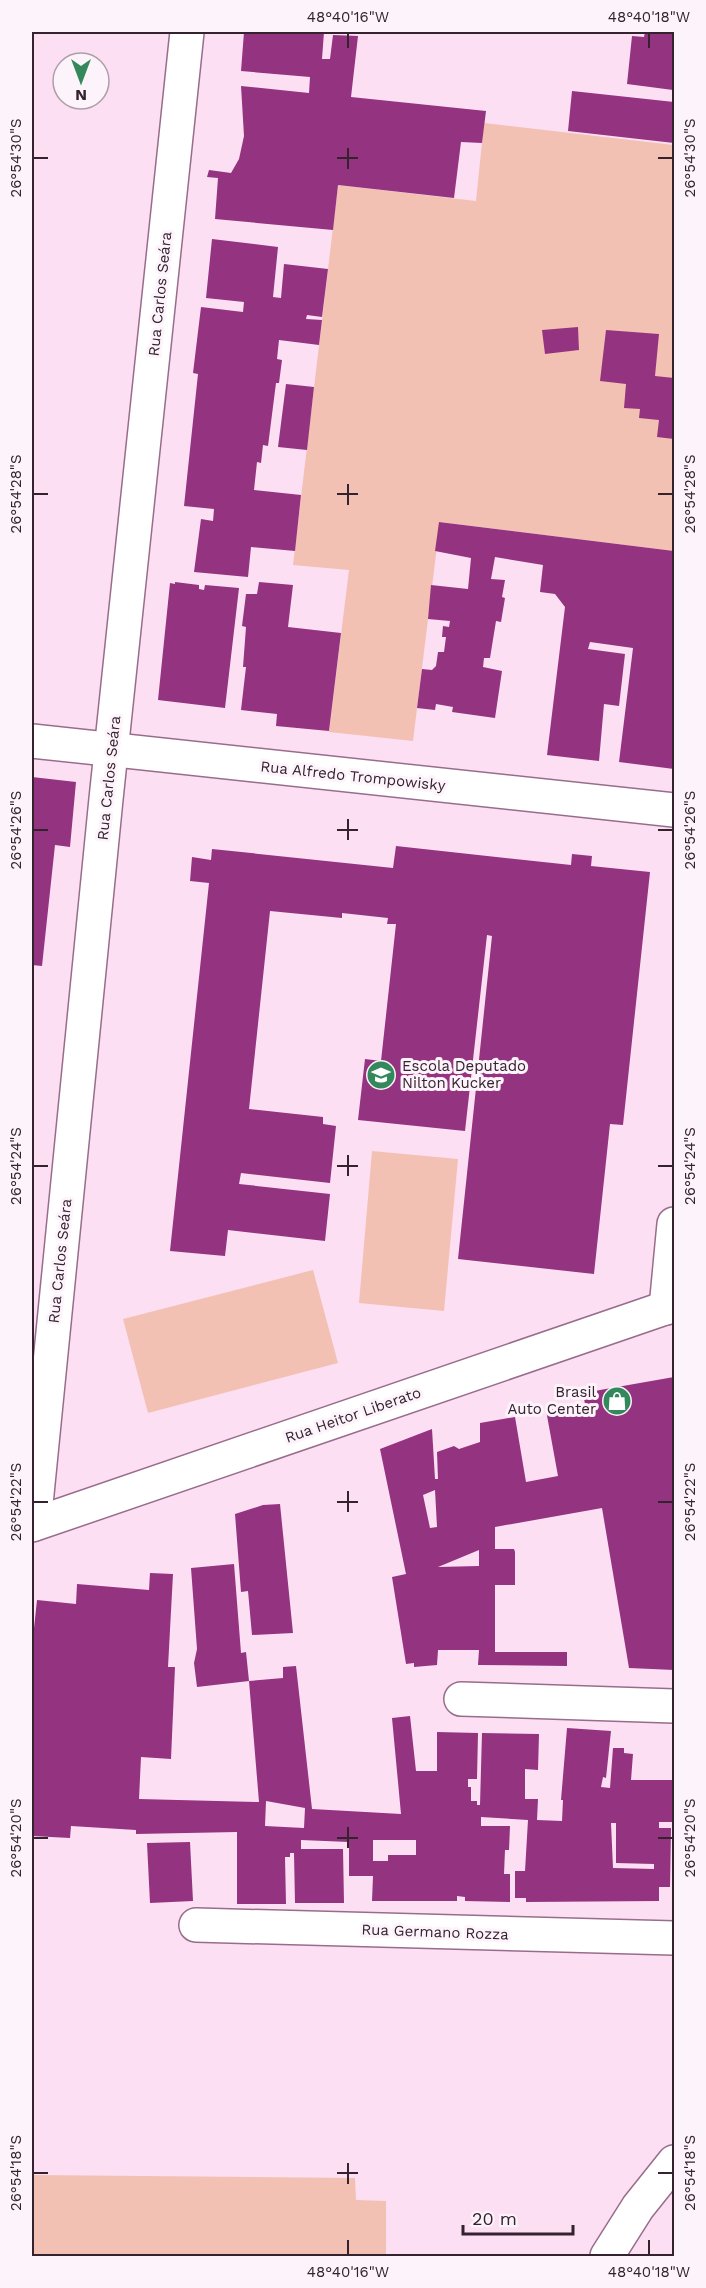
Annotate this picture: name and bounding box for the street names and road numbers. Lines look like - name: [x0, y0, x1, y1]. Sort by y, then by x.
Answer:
- street label: Rua Carlos Seára: [145, 230, 176, 357]
- street label: Rua Carlos Seára: [94, 714, 125, 841]
- street label: Rua Alfredo Trompowisky: [260, 757, 447, 795]
- street label: Rua Carlos Seára: [45, 1197, 76, 1324]
- street label: Rua Heitor Liberato: [283, 1383, 423, 1447]
- street label: Rua Germano Rozza: [361, 1920, 509, 1944]

